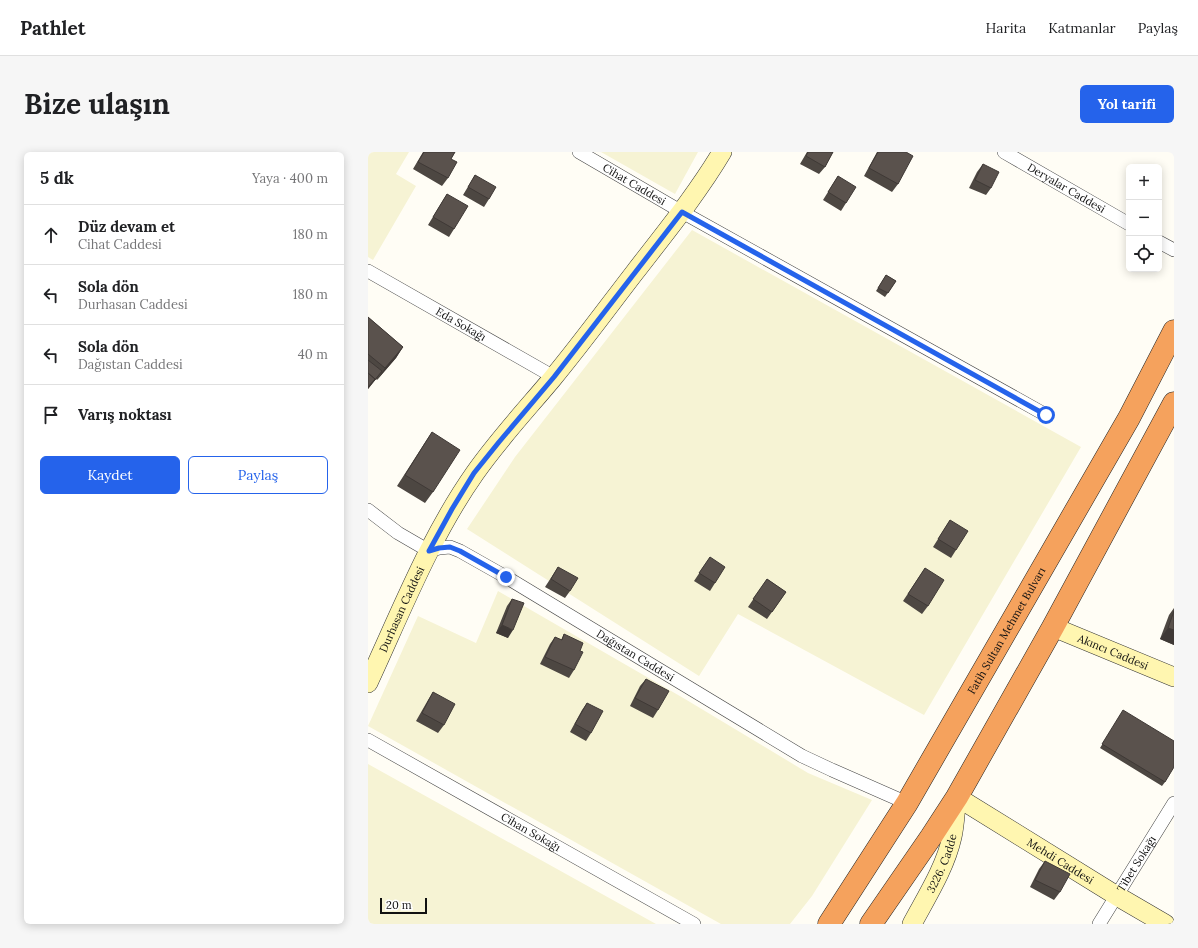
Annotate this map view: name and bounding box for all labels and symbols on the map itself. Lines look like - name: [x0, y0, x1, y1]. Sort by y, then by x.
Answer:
- street label: Cihat Caddesi: [600, 160, 668, 208]
- street label: Deryalar Caddesi: [1025, 160, 1108, 216]
- street label: Eda Sokağı: [433, 304, 489, 344]
- route start: [1037, 406, 1055, 424]
- street label: Durhasan Caddesi: [376, 564, 427, 654]
- street label: Fatih Sultan Mehmet Bulvarı: [964, 565, 1048, 697]
- route end: [497, 568, 515, 586]
- street label: Dağıstan Caddesi: [594, 626, 677, 684]
- street label: Akıncı Caddesi: [1075, 631, 1150, 673]
- street label: Cihan Sokağı: [498, 809, 563, 854]
- street label: 3226. Cadde: [924, 832, 960, 895]
- street label: Tibet Sokağı: [1114, 833, 1159, 894]
- street label: Mehdi Caddesi: [1024, 835, 1096, 887]
- scale bar: [380, 896, 427, 915]

